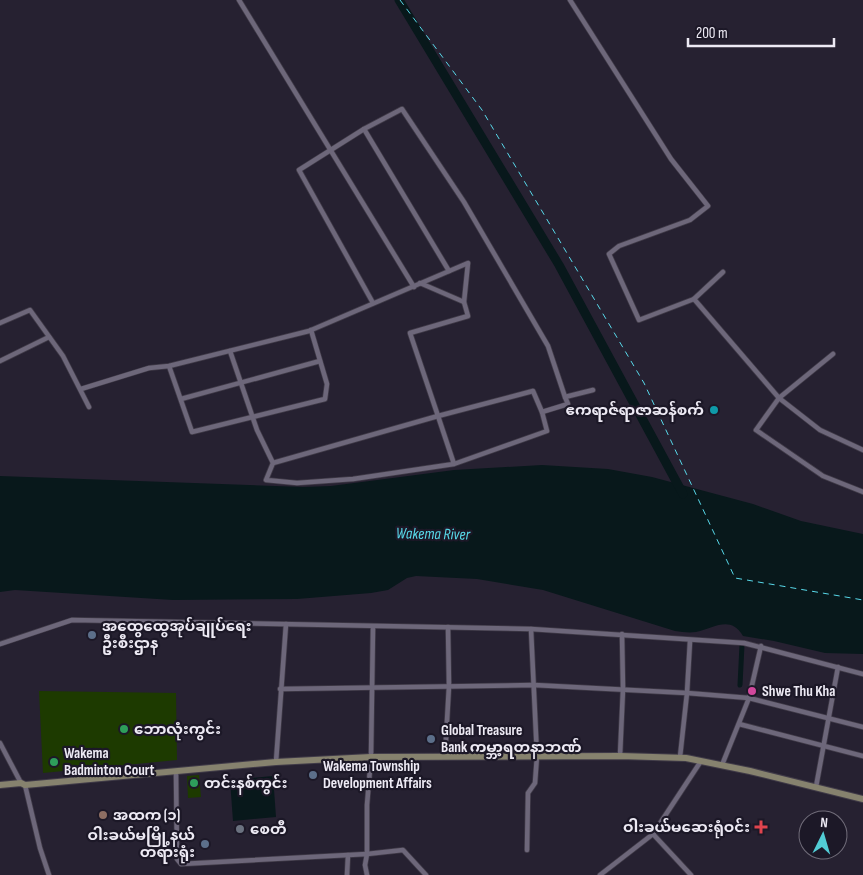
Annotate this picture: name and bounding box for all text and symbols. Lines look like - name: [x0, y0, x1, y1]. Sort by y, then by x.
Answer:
- scale bar: [688, 15, 834, 47]
- text: 200 m: [696, 24, 728, 43]
- place label: ဧကရာဇ်ရာဇာဆန်စက်: [565, 400, 704, 422]
- marker: ဧကရာဇ်ရာဇာဆန်စက်: [708, 404, 720, 416]
- water label: Wakema River: [396, 524, 471, 545]
- place label: အထွေထွေအုပ်ချုပ်ရေး ဦးစီးဌာန: [102, 616, 252, 655]
- marker: အထွေထွေအုပ်ချုပ်ရေး ဦးစီးဌာန: [86, 629, 98, 641]
- place label: Shwe Thu Kha: [762, 682, 835, 701]
- marker: Shwe Thu Kha: [746, 685, 758, 697]
- place label: ဘောလုံးကွင်း: [134, 719, 221, 741]
- place label: Global Treasure Bank ကမ္ဘာ့ရတနာဘဏ်: [441, 721, 582, 759]
- marker: ဘောလုံးကွင်း: [118, 723, 130, 735]
- marker: Global Treasure Bank ကမ္ဘာ့ရတနာဘဏ်: [425, 733, 437, 745]
- place label: Wakema Badminton Court: [64, 744, 155, 780]
- marker: Wakema Badminton Court: [48, 756, 60, 768]
- place label: Wakema Township Development Affairs: [323, 757, 432, 793]
- marker: Wakema Township Development Affairs: [307, 769, 319, 781]
- place label: တင်းနစ်ကွင်း: [204, 773, 288, 795]
- marker: တင်းနစ်ကွင်း: [188, 777, 200, 789]
- place label: အထက (၁): [113, 806, 180, 825]
- marker: အထက (၁): [97, 809, 109, 821]
- north arrow: [798, 810, 848, 860]
- text: N: [820, 814, 829, 831]
- place label: ဝါးခယ်မဆေးရုံဝင်း: [623, 817, 750, 839]
- place label: စေတီ: [250, 819, 287, 839]
- marker: ဝါးခယ်မဆေးရုံဝင်း: [754, 820, 768, 834]
- marker: စေတီ: [234, 823, 246, 835]
- place label: ဝါးခယ်မမြို့နယ် တရားရုံး: [88, 825, 195, 864]
- marker: ဝါးခယ်မမြို့နယ် တရားရုံး: [199, 838, 211, 850]

